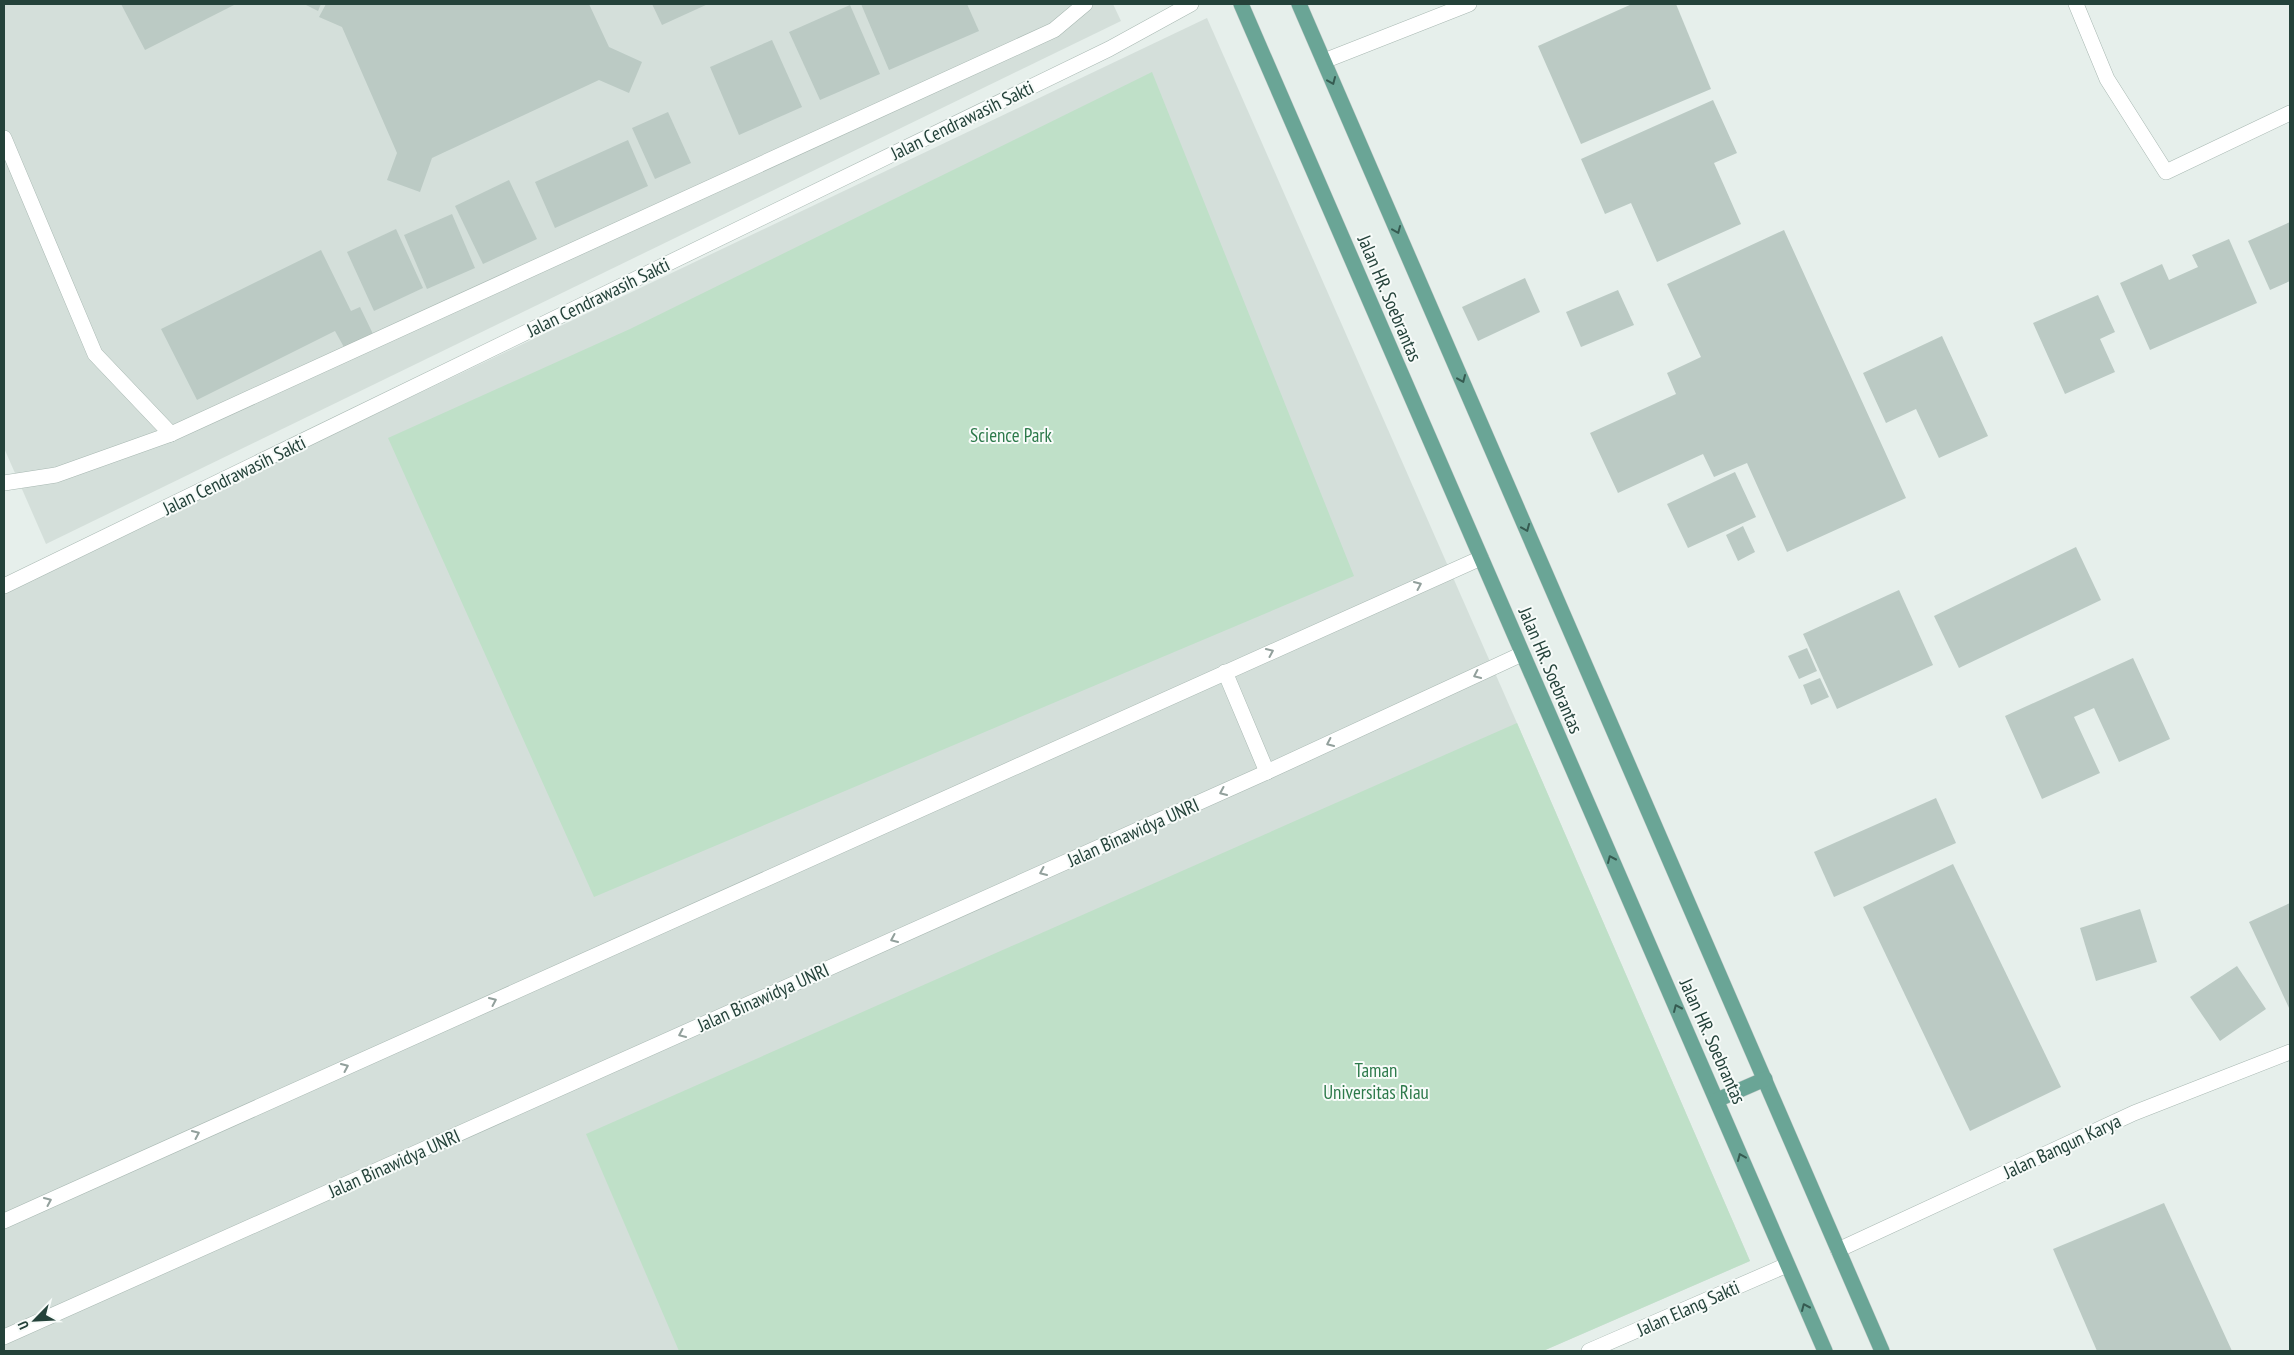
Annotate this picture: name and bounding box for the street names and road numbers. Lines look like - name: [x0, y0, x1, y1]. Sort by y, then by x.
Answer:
- street label: Jalan Cendrawasih Sakti: [886, 75, 1037, 165]
- street label: Jalan HR. Soebrantas: [1352, 230, 1427, 365]
- street label: Jalan Cendrawasih Sakti: [522, 252, 673, 342]
- street label: Jalan Cendrawasih Sakti: [158, 430, 309, 520]
- street label: Jalan HR. Soebrantas: [1513, 602, 1588, 737]
- street label: Jalan Binawidya UNRI: [1063, 792, 1203, 872]
- street label: Jalan Binawidya UNRI: [693, 957, 833, 1037]
- street label: Jalan HR. Soebrantas: [1674, 974, 1751, 1107]
- street label: Jalan Bangun Karya: [1999, 1108, 2125, 1184]
- street label: Jalan Binawidya UNRI: [324, 1123, 464, 1203]
- street label: Jalan Elang Sakti: [1632, 1275, 1743, 1342]

